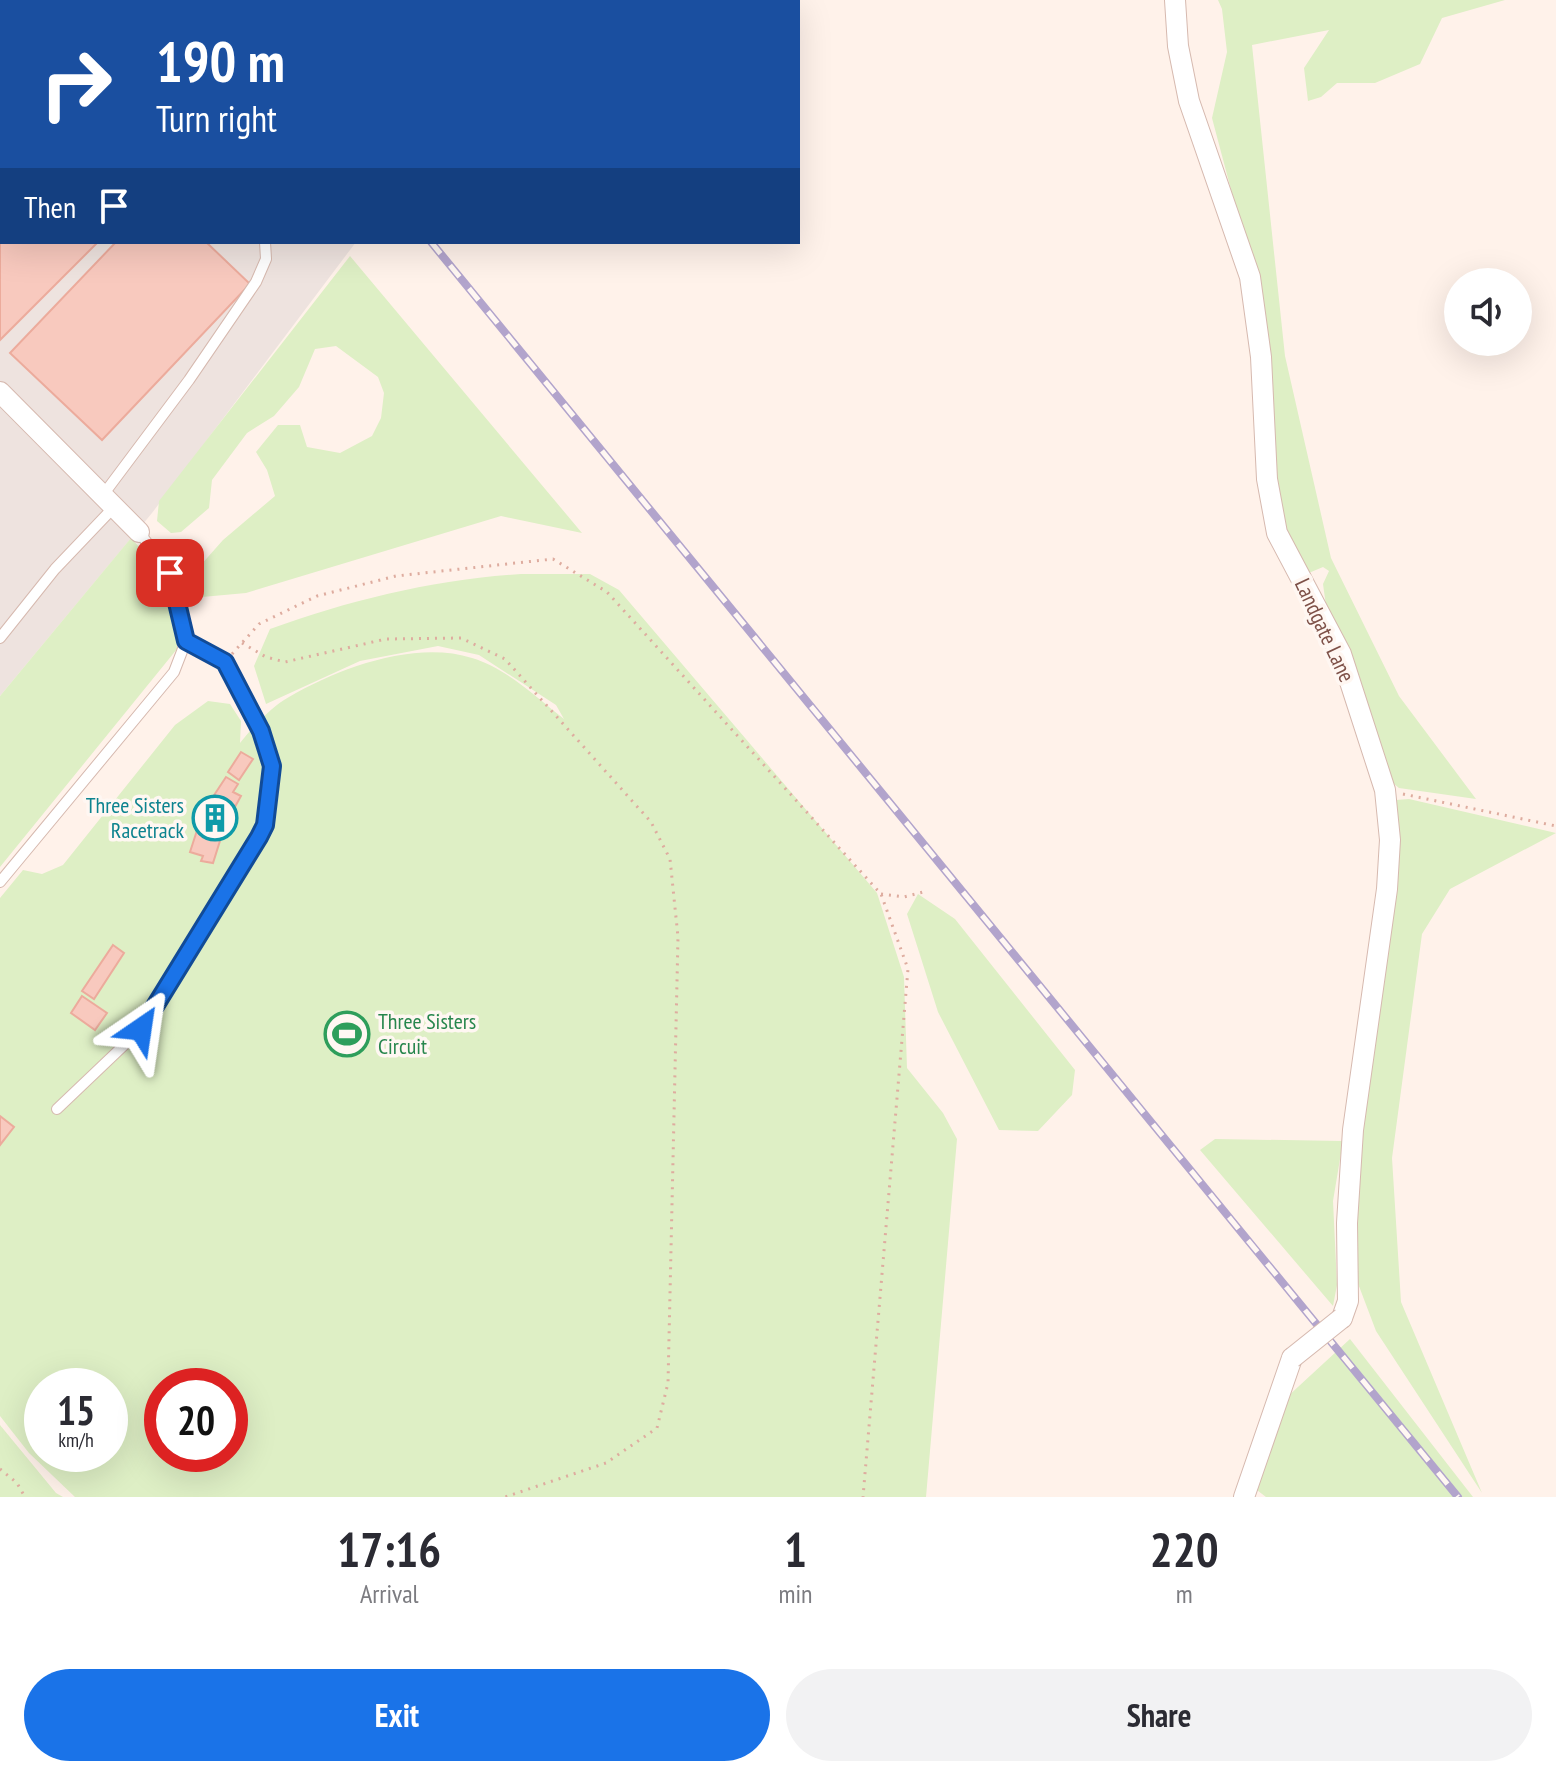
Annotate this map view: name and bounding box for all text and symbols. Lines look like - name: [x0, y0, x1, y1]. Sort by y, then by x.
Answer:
- text: 190 m: [156, 25, 285, 97]
- icon: right: [24, 32, 128, 136]
- text: Turn right: [156, 95, 277, 142]
- icon: arrive: [92, 184, 136, 228]
- text: Then: [24, 187, 76, 226]
- map controls: [1444, 268, 1532, 356]
- button: sound: [1444, 268, 1532, 356]
- pin: [136, 539, 204, 607]
- icon: arrive: [148, 551, 192, 595]
- street label: Landgate Lane: [1289, 574, 1361, 686]
- place label: Three Sisters Racetrack: [86, 791, 184, 844]
- building icon: Three Sisters Racetrack: [191, 794, 239, 842]
- position arrow: [99, 987, 183, 1071]
- place label: Three Sisters Circuit: [378, 1007, 476, 1060]
- sports icon: Three Sisters Circuit: [323, 1010, 371, 1058]
- speed limit sign: 20: [144, 1368, 248, 1472]
- text: 15: [57, 1384, 95, 1436]
- text: km/h: [58, 1427, 94, 1453]
- text: 17:16: [337, 1518, 441, 1580]
- text: 1: [784, 1518, 807, 1580]
- text: 220: [1150, 1518, 1219, 1580]
- text: Arrival: [360, 1577, 419, 1610]
- text: min: [778, 1577, 812, 1610]
- text: m: [1176, 1577, 1193, 1610]
- button: Exit: [24, 1669, 770, 1761]
- button: Share: [786, 1669, 1532, 1761]

